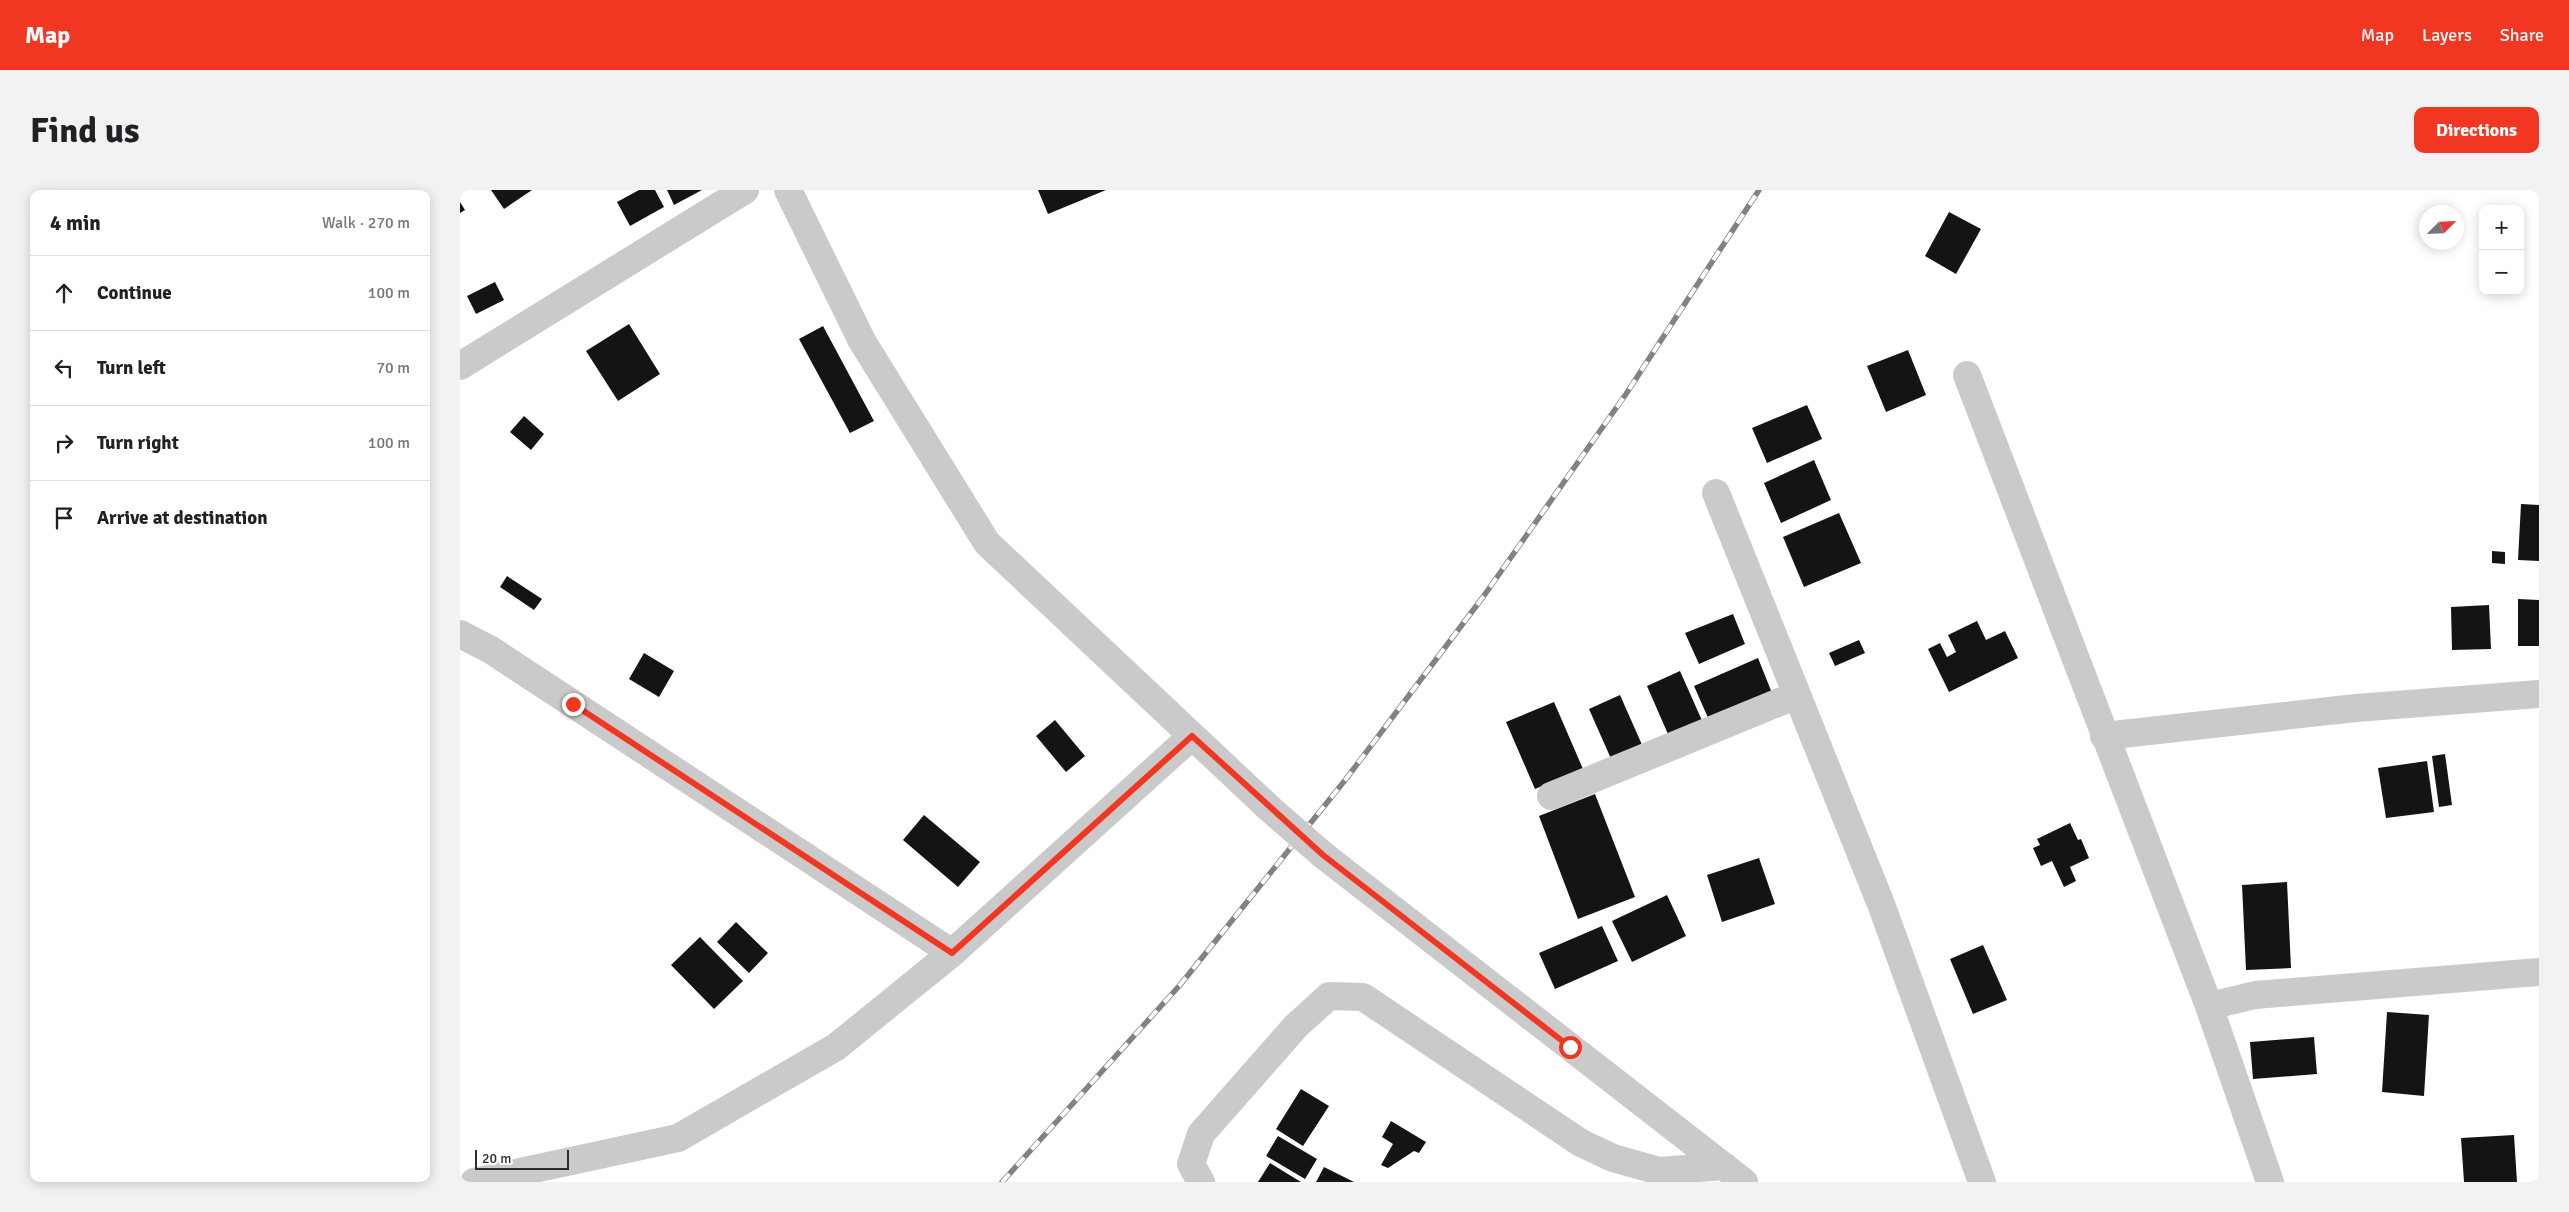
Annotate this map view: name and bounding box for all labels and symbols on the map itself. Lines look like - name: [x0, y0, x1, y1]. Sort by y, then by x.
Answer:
- north arrow: [2419, 205, 2464, 250]
- route end: [562, 693, 585, 716]
- route start: [1559, 1036, 1582, 1059]
- scale bar: [475, 1147, 569, 1170]

